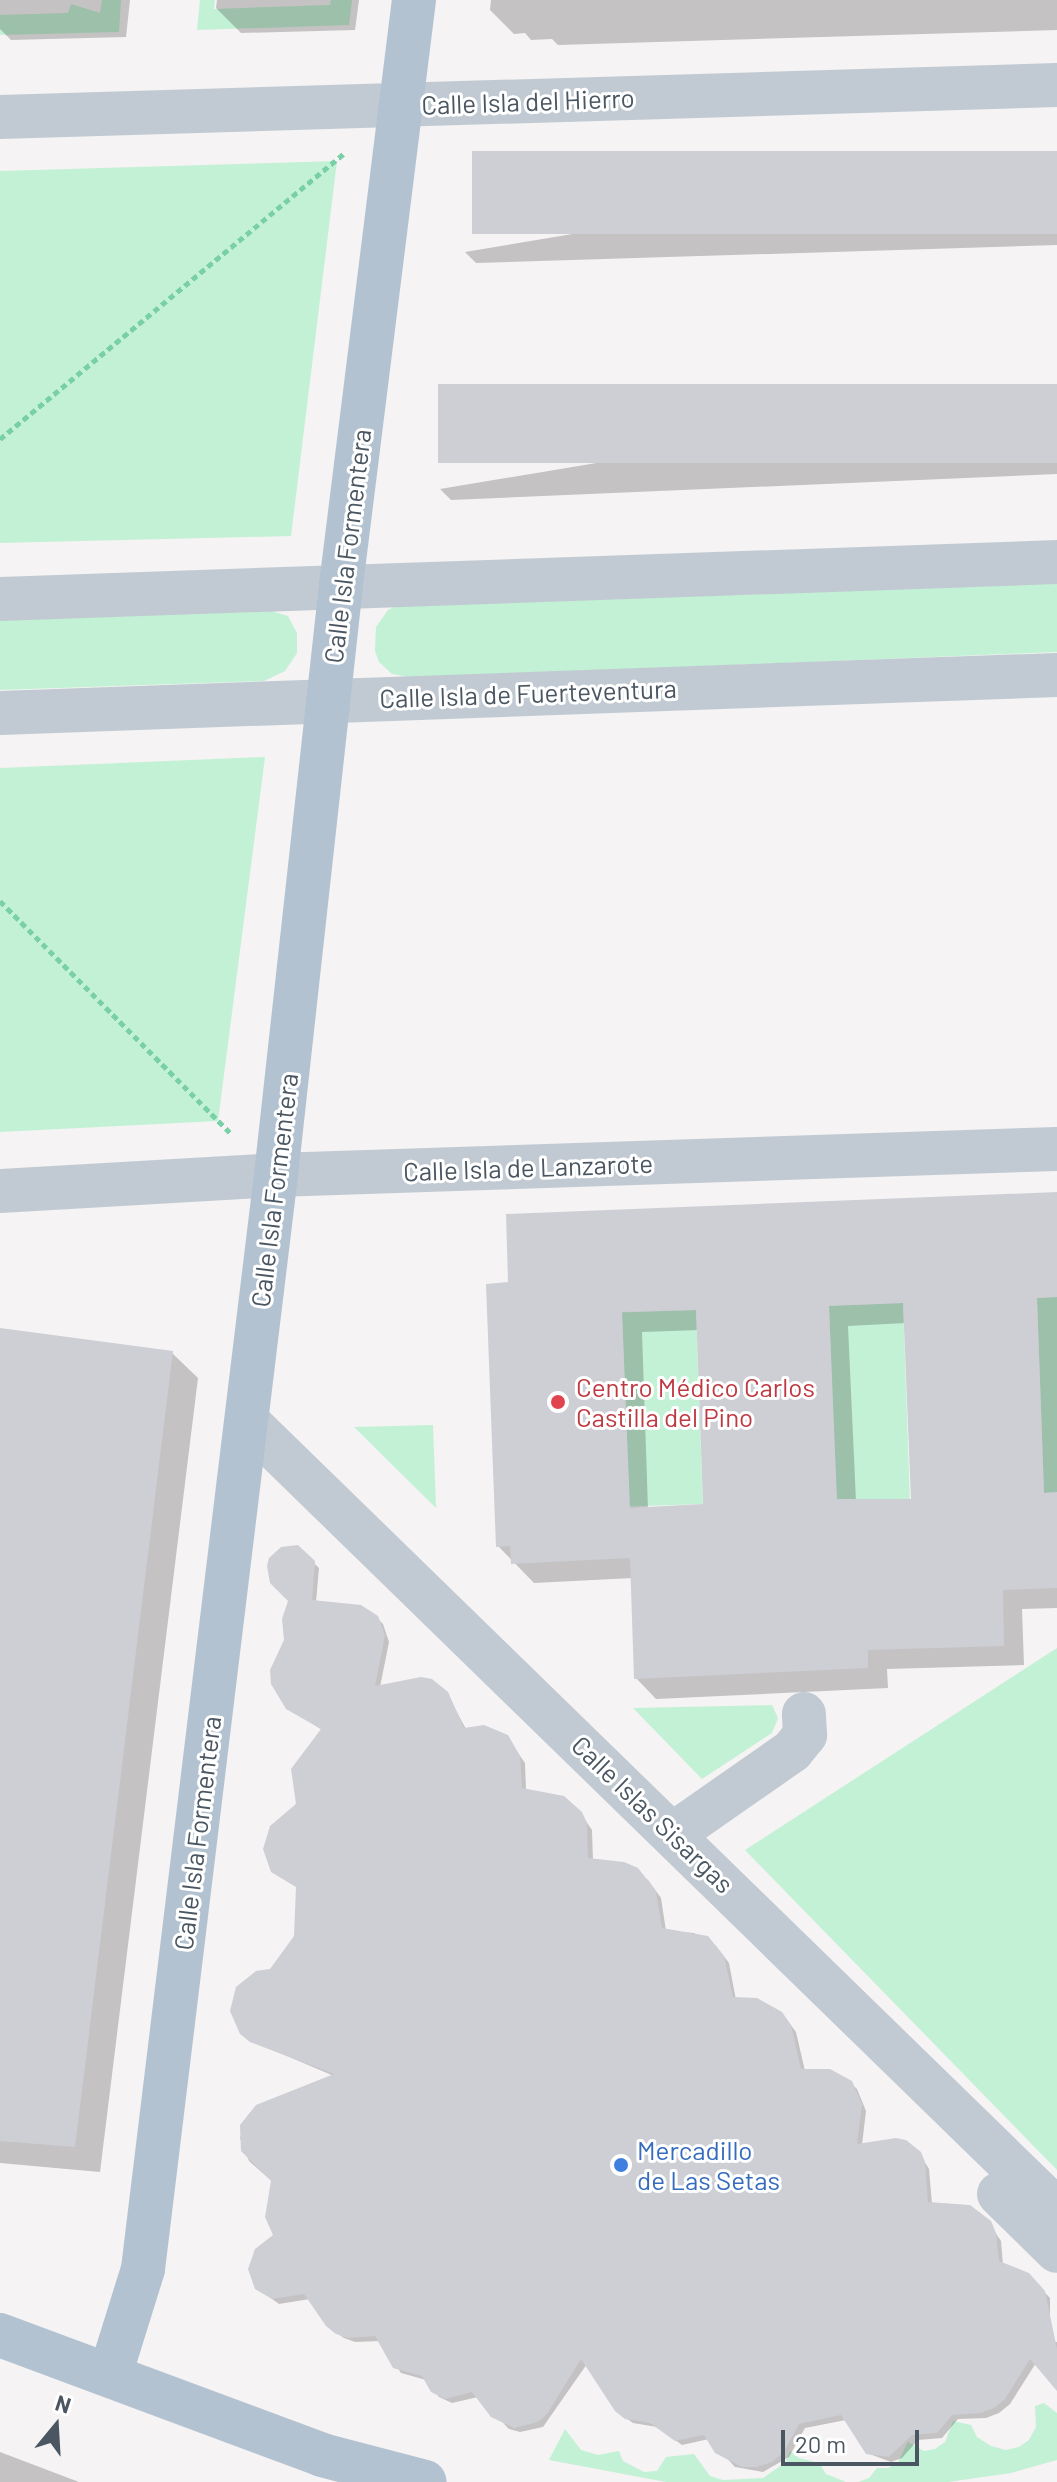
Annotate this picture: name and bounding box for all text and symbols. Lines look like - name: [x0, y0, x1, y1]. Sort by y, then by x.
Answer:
- street label: Calle Isla del Hierro: [421, 82, 635, 120]
- street label: Calle Isla Formentera: [317, 427, 377, 665]
- street label: Calle Isla de Fuerteventura: [379, 672, 677, 714]
- street label: Calle Isla Formentera: [244, 1071, 304, 1309]
- street label: Calle Isla de Lanzarote: [402, 1147, 654, 1187]
- place label: Centro Médico Carlos Castilla del Pino: [576, 1371, 815, 1432]
- marker: Centro Médico Carlos Castilla del Pino: [547, 1391, 569, 1413]
- street label: Calle Isla Formentera: [167, 1714, 227, 1952]
- street label: Calle Islas Sisargas: [566, 1729, 740, 1899]
- place label: Mercadillo de Las Setas: [637, 2134, 780, 2196]
- marker: Mercadillo de Las Setas: [612, 2156, 630, 2174]
- north arrow: [16, 2386, 96, 2466]
- text: N: [52, 2389, 74, 2418]
- scale bar: [785, 2414, 923, 2464]
- text: 20 m: [795, 2429, 846, 2458]

